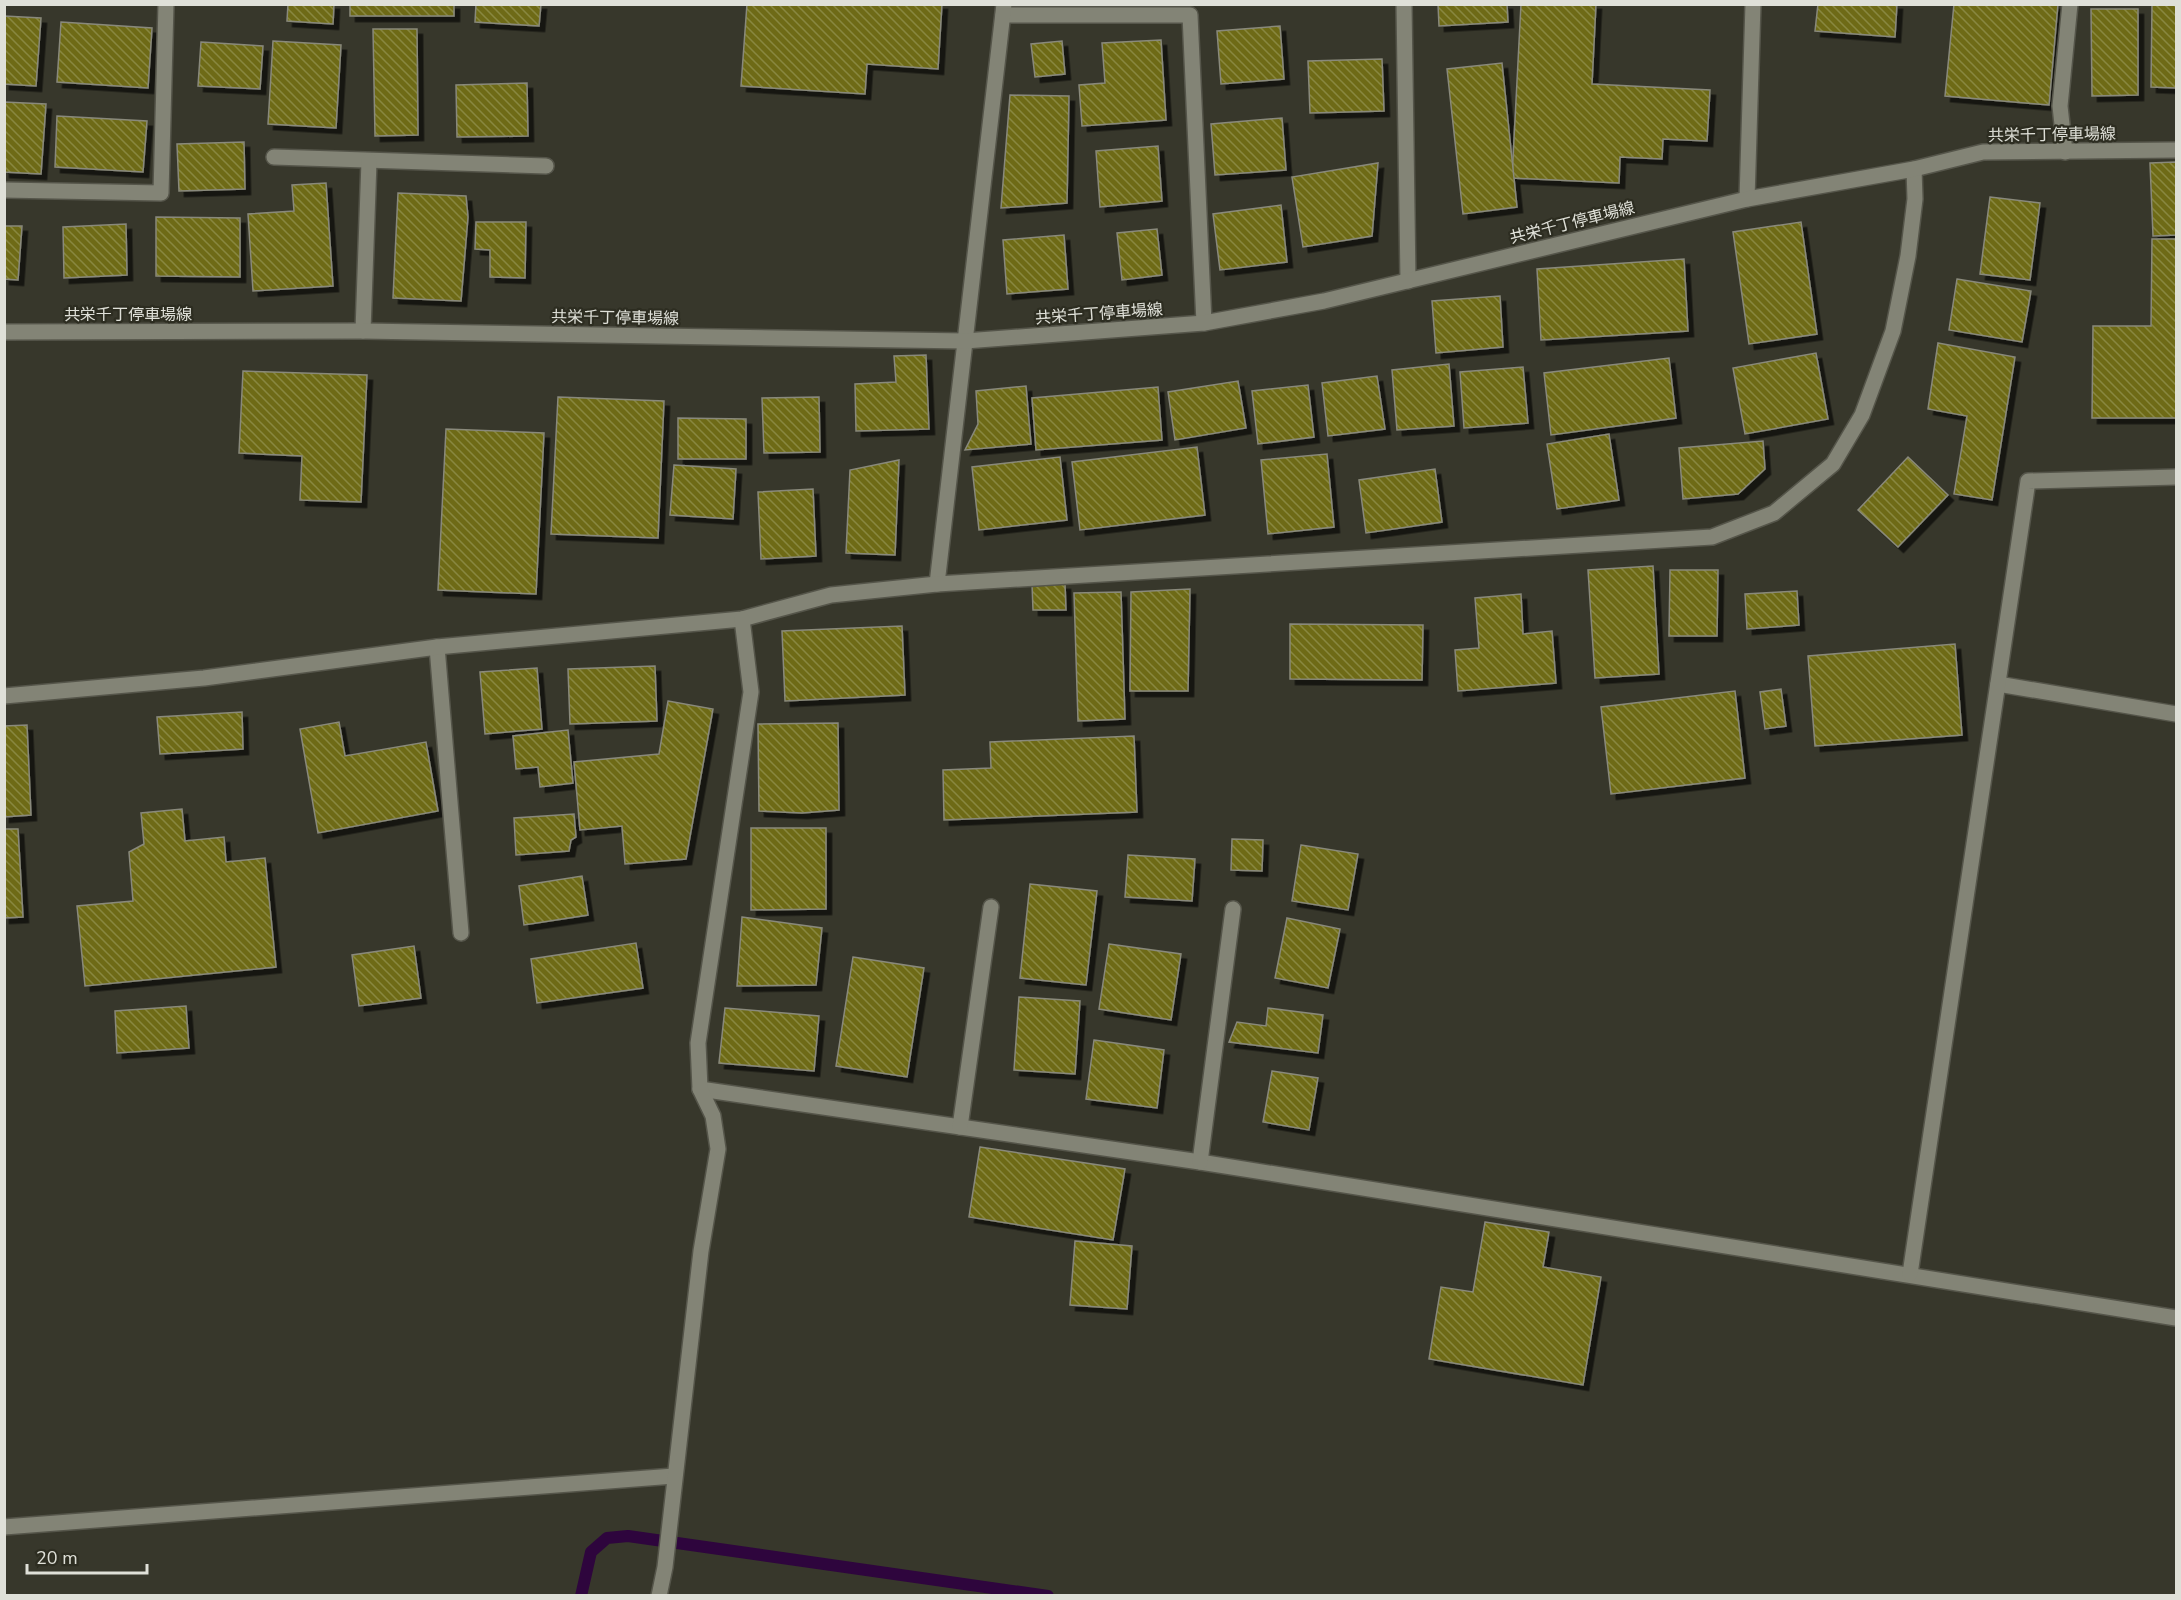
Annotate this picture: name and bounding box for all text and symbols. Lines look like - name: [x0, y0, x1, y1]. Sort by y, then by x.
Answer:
- street label: 共栄千丁停車場線: [1988, 123, 2116, 147]
- street label: 共栄千丁停車場線: [1507, 197, 1637, 249]
- street label: 共栄千丁停車場線: [1034, 299, 1164, 329]
- street label: 共栄千丁停車場線: [64, 304, 192, 326]
- street label: 共栄千丁停車場線: [551, 306, 679, 330]
- scale bar: [27, 1537, 147, 1575]
- text: 20 m: [36, 1546, 78, 1570]

